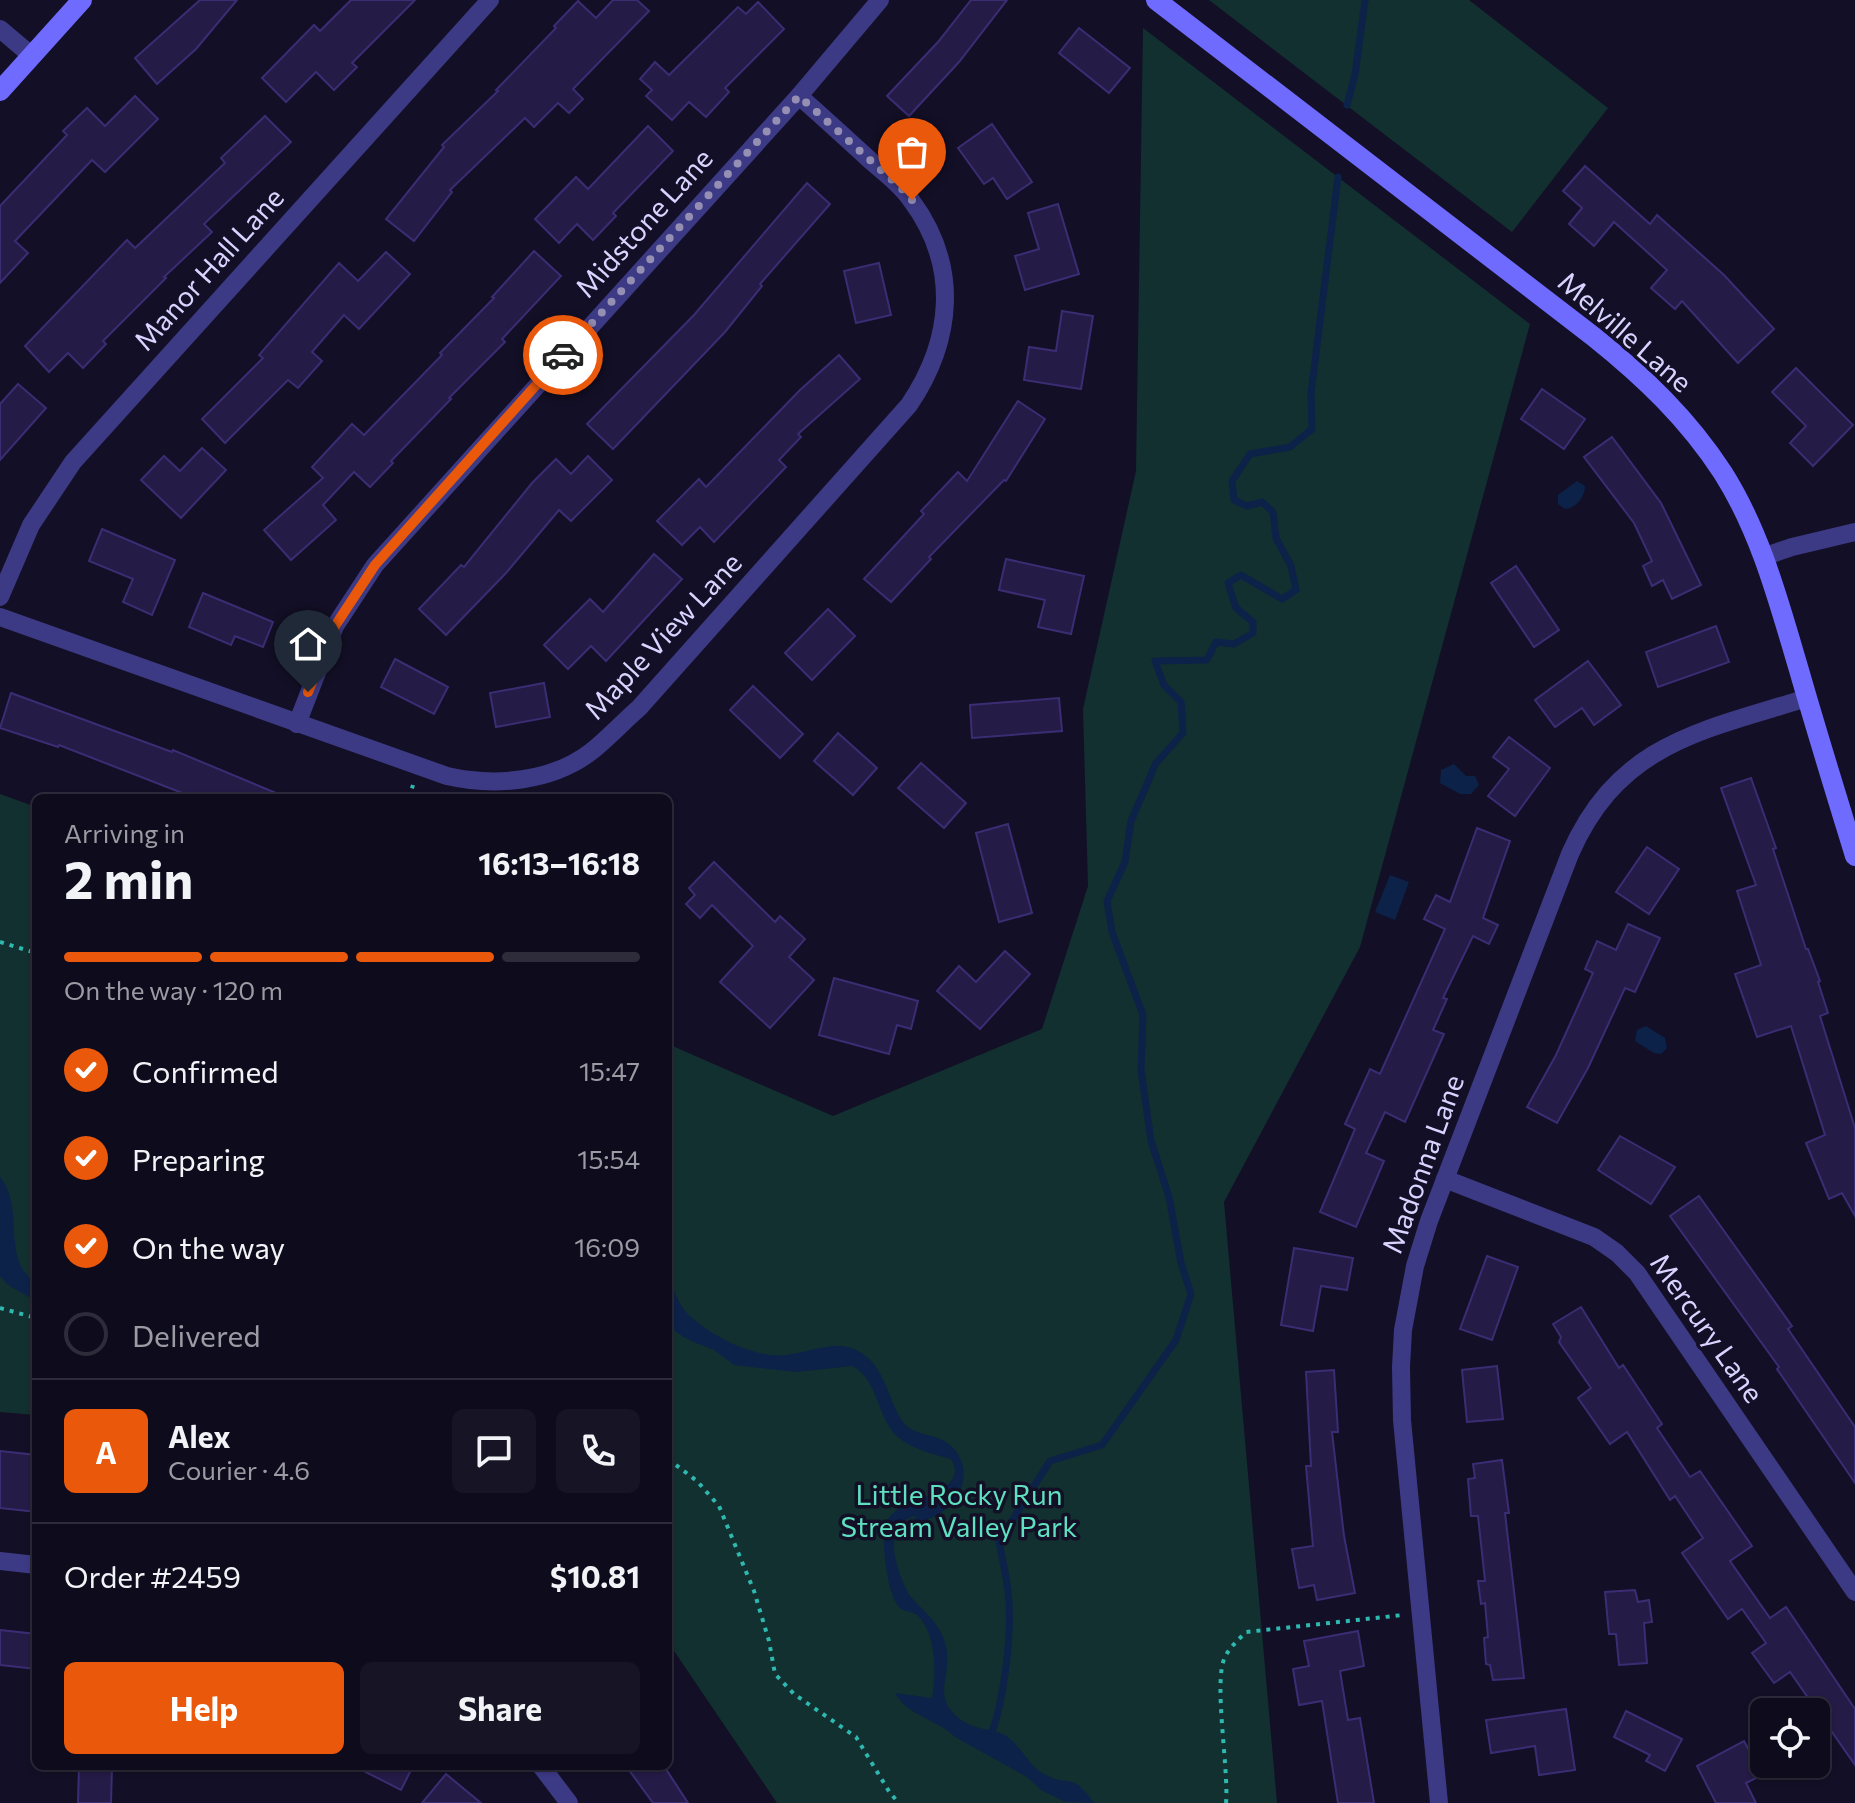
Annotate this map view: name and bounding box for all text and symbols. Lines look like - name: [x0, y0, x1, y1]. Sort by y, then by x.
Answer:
- pin: [878, 118, 946, 200]
- icon: bag: [890, 130, 934, 174]
- street label: Midstone Lane: [568, 141, 719, 304]
- street label: Manor Hall Lane: [126, 180, 290, 357]
- street label: Melville Lane: [1552, 264, 1699, 399]
- courier: [523, 315, 603, 395]
- icon: car: [541, 333, 585, 377]
- street label: Maple View Lane: [576, 545, 748, 726]
- pin: [274, 610, 342, 692]
- icon: home: [286, 622, 330, 666]
- text: Arriving in: [64, 817, 185, 848]
- text: 16:13–16:18: [478, 844, 640, 881]
- text: 2 min: [64, 846, 193, 910]
- text: On the way · 120 m: [64, 974, 283, 1005]
- icon: check: [64, 1048, 108, 1092]
- text: Confirmed: [132, 1052, 279, 1089]
- text: 15:47: [579, 1055, 640, 1086]
- street label: Madonna Lane: [1374, 1070, 1470, 1258]
- icon: check: [64, 1136, 108, 1180]
- text: Preparing: [132, 1140, 265, 1177]
- text: 15:54: [577, 1143, 640, 1174]
- icon: check: [64, 1224, 108, 1268]
- text: On the way: [132, 1228, 285, 1265]
- text: 16:09: [574, 1231, 640, 1262]
- street label: Mercury Lane: [1644, 1246, 1772, 1409]
- text: Delivered: [132, 1316, 261, 1353]
- button: chat: [452, 1409, 536, 1493]
- button: phone: [556, 1409, 640, 1493]
- text: Alex: [168, 1417, 231, 1454]
- text: A: [95, 1433, 117, 1470]
- text: Courier · 4.6: [168, 1454, 310, 1485]
- park label: Little Rocky Run Stream Valley Park: [841, 1477, 1078, 1543]
- text: Order #2459: [64, 1557, 241, 1594]
- text: $10.81: [550, 1557, 640, 1594]
- button: Help: [64, 1662, 344, 1754]
- button: Share: [360, 1662, 640, 1754]
- map controls: [1750, 1698, 1830, 1778]
- button: locate: [1750, 1698, 1830, 1778]

